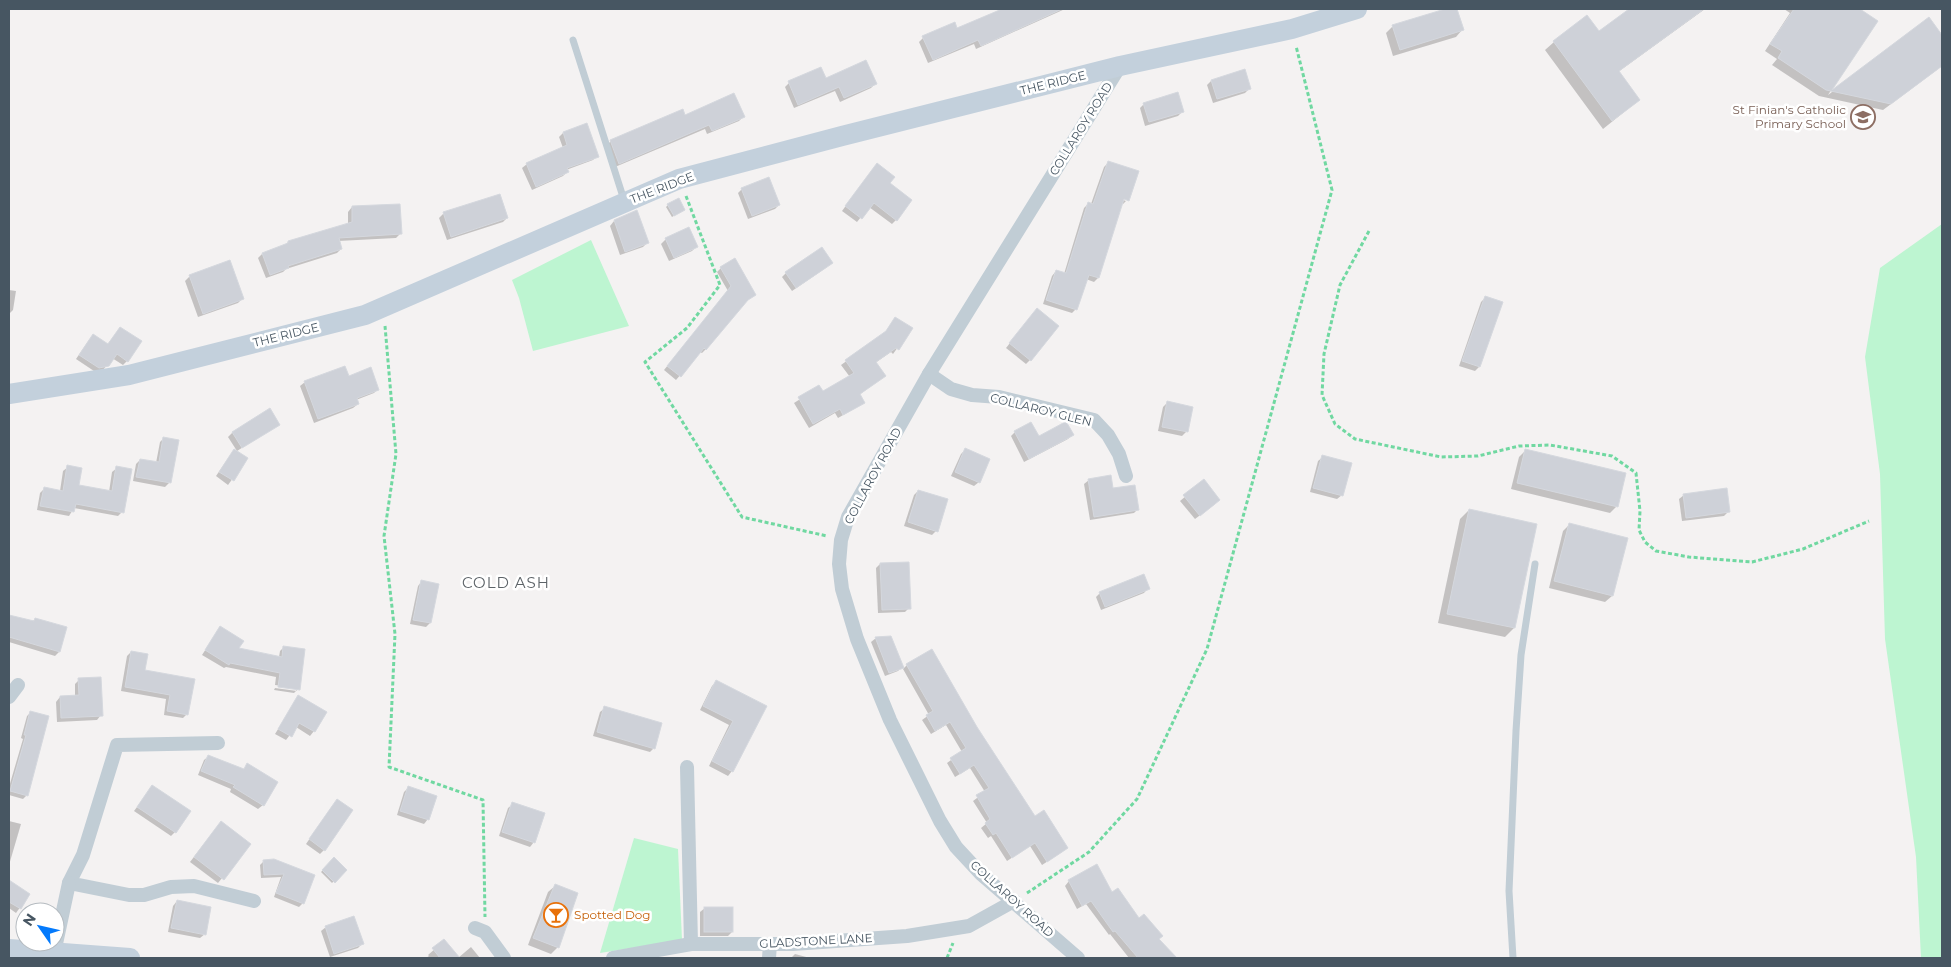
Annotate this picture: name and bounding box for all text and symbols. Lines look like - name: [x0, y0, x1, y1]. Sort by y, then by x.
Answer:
- street label: THE RIDGE: [1018, 67, 1087, 98]
- street label: COLLAROY ROAD: [1046, 79, 1115, 178]
- place label: St Finian's Catholic Primary School: [1733, 102, 1846, 131]
- school or university icon: St Finian's Catholic Primary School: [1850, 104, 1876, 130]
- street label: THE RIDGE: [628, 168, 696, 207]
- street label: THE RIDGE: [251, 319, 320, 350]
- street label: COLLAROY GLEN: [989, 390, 1093, 429]
- street label: COLLAROY ROAD: [841, 425, 904, 527]
- district label: COLD ASH: [462, 573, 550, 592]
- street label: COLLAROY ROAD: [967, 857, 1057, 940]
- north arrow: [15, 902, 65, 952]
- bar icon: Spotted Dog: [543, 902, 569, 928]
- place label: Spotted Dog: [574, 907, 651, 922]
- text: N: [19, 910, 40, 929]
- street label: GLADSTONE LANE: [759, 930, 873, 951]

